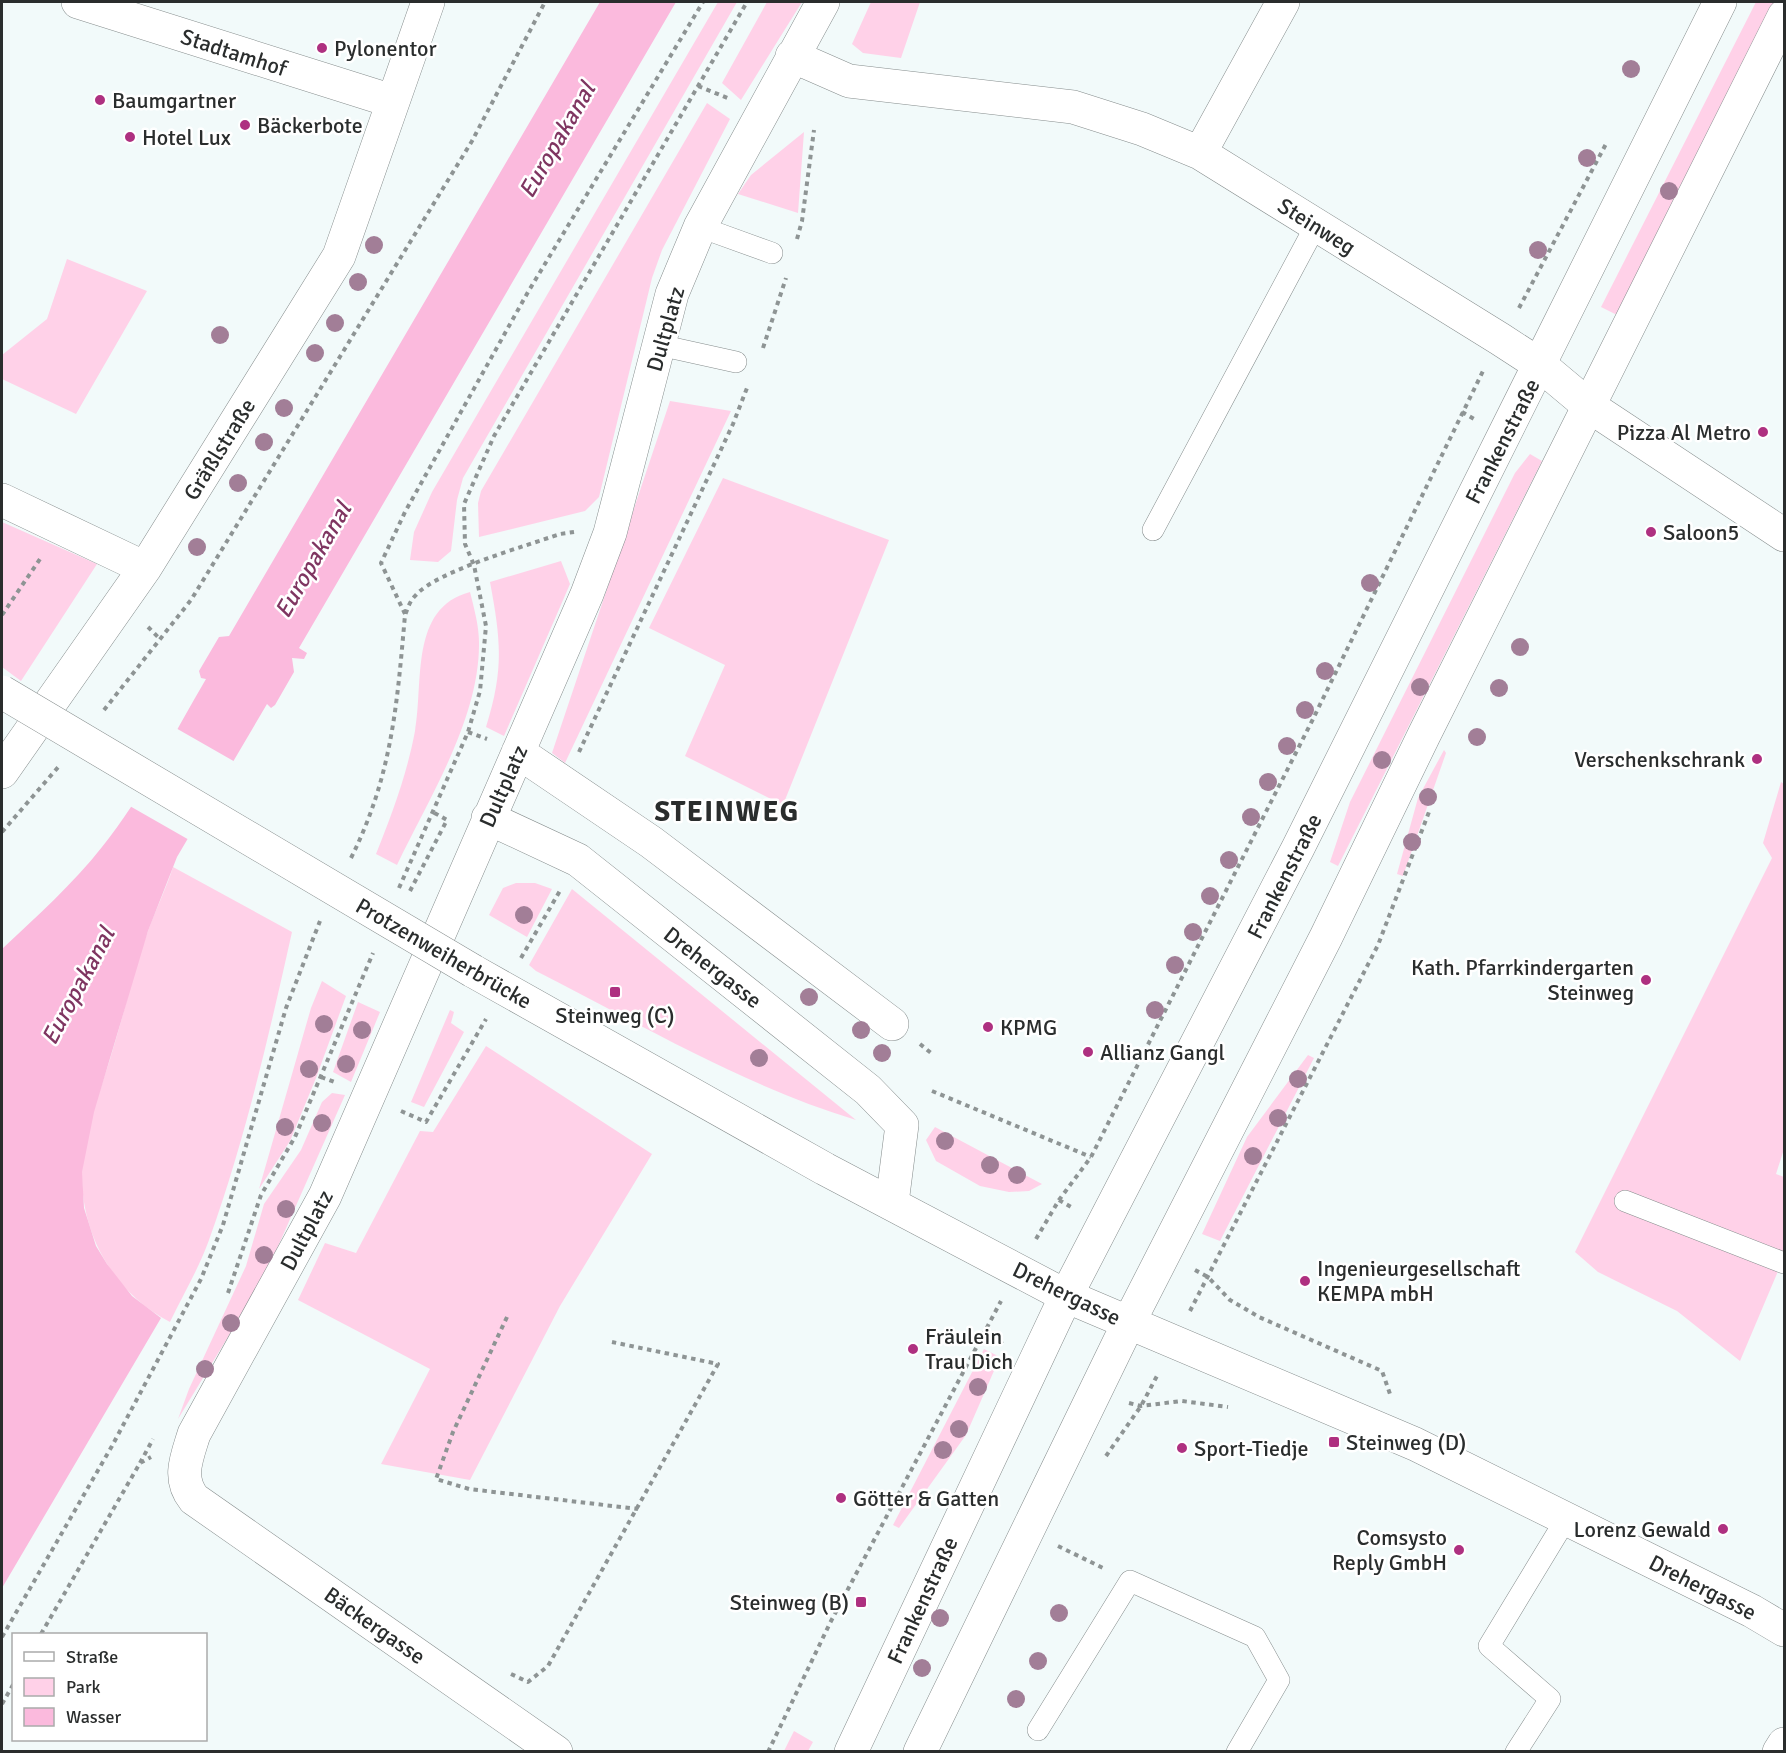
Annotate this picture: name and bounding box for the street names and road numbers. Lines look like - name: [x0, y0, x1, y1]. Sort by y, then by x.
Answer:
- street label: Stadtamhof: [178, 23, 292, 83]
- street label: Steinweg: [1273, 192, 1361, 261]
- street label: Dultplatz: [641, 283, 690, 375]
- street label: Frankenstraße: [1459, 374, 1546, 508]
- street label: Gräßlstraße: [178, 393, 261, 505]
- street label: Dultplatz: [473, 741, 534, 831]
- street label: Frankenstraße: [1241, 809, 1328, 943]
- street label: Protzenweiherbrücke: [351, 892, 536, 1015]
- street label: Drehergasse: [658, 921, 767, 1014]
- street label: Dultplatz: [274, 1185, 339, 1275]
- street label: Drehergasse: [1008, 1256, 1125, 1331]
- street label: Frankenstraße: [881, 1532, 964, 1668]
- street label: Drehergasse: [1645, 1549, 1761, 1626]
- street label: Bäckergasse: [319, 1581, 430, 1670]

